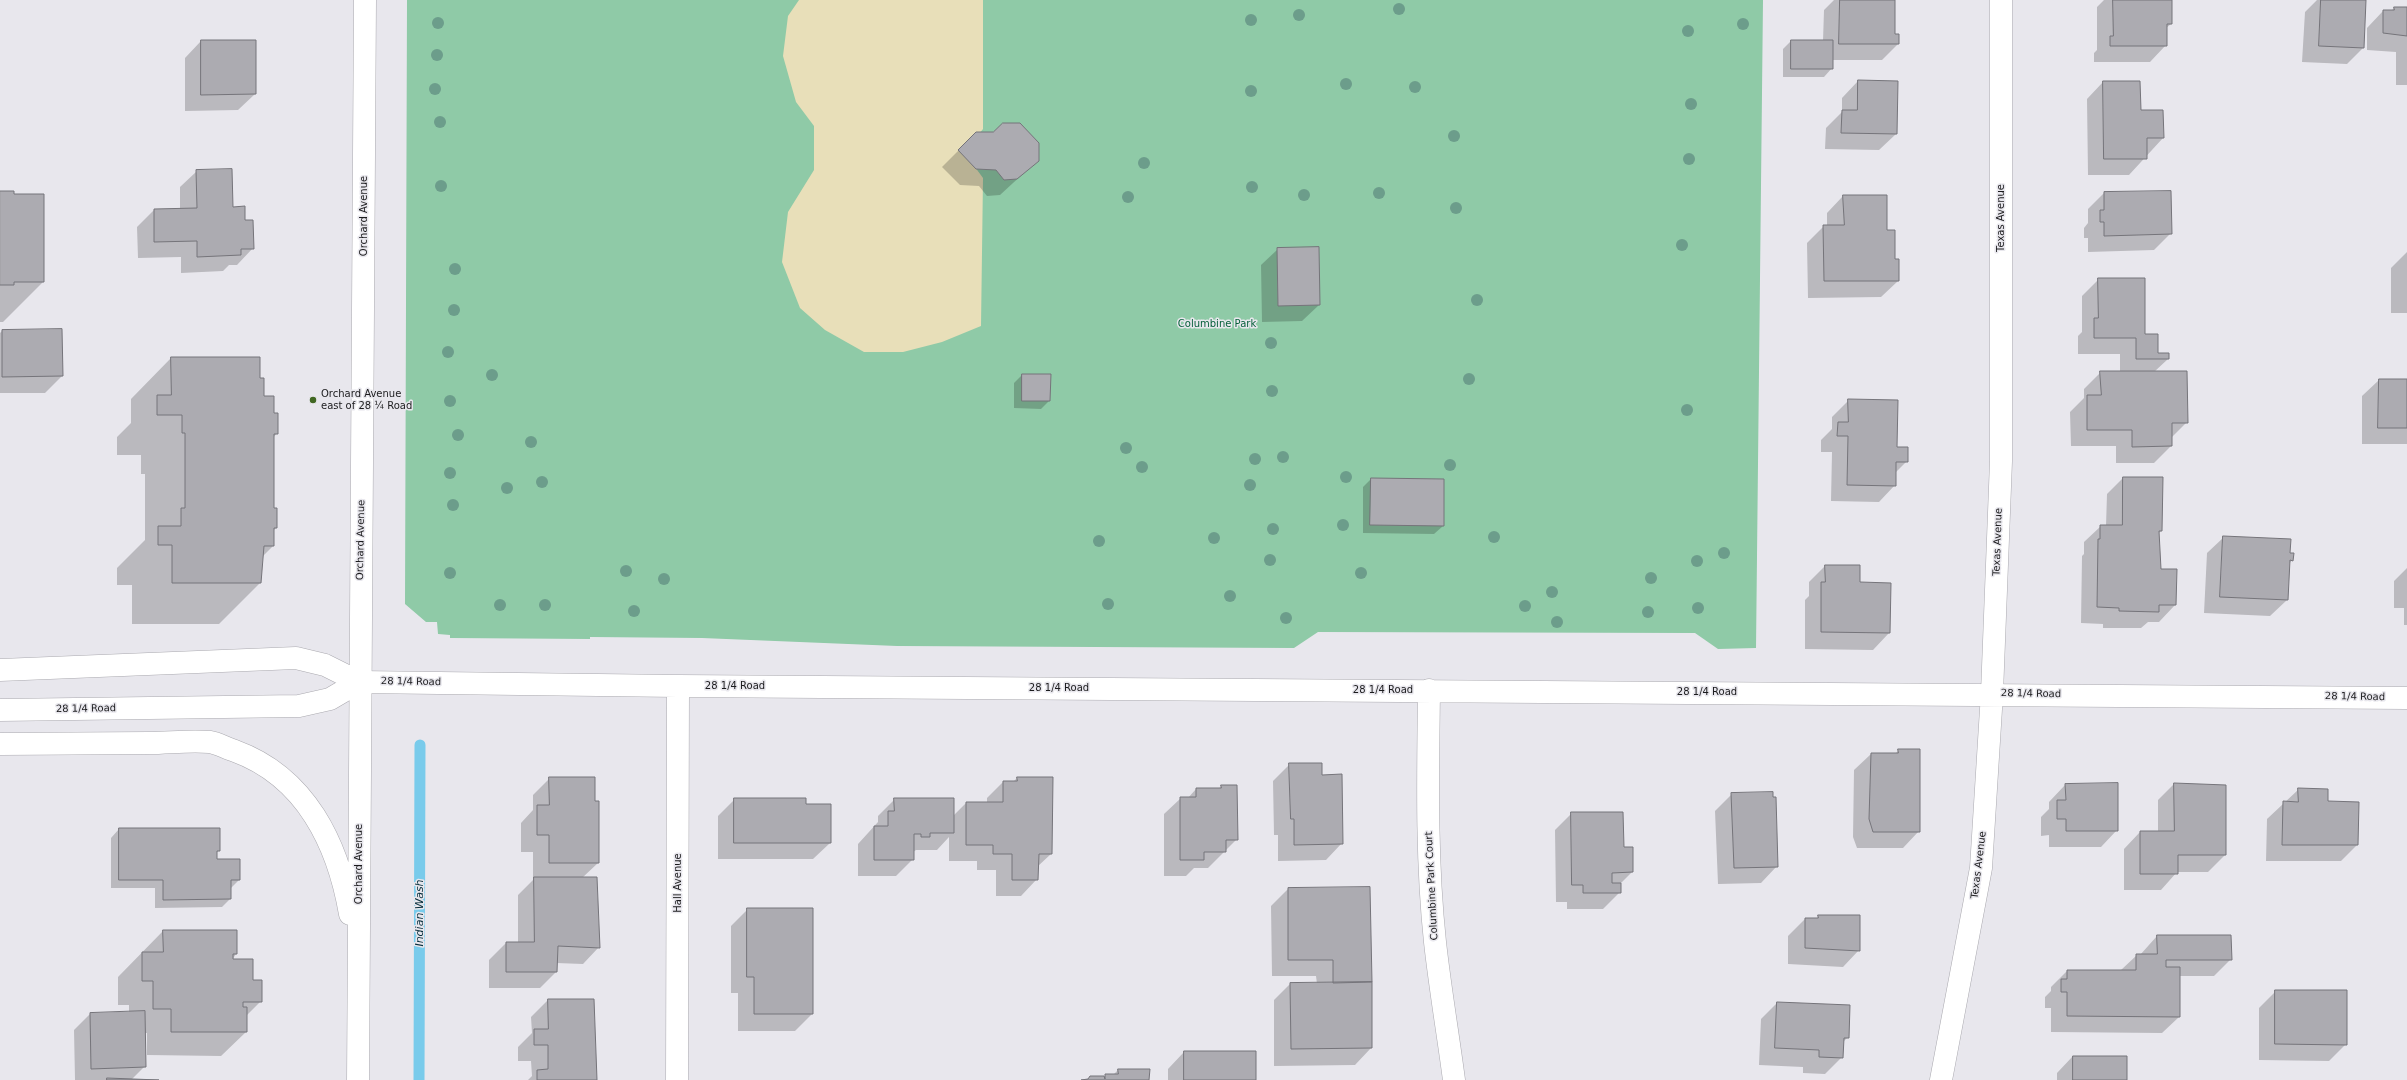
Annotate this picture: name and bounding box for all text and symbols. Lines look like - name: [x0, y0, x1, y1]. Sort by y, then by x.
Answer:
- street label: Orchard Avenue: [358, 176, 370, 256]
- street label: Texas Avenue: [1995, 184, 2007, 252]
- park label: Columbine Park: [1178, 318, 1256, 330]
- place label: Orchard Avenue east of 28 ¼ Road: [321, 388, 412, 412]
- marker: Orchard Avenue east of 28 ¼ Road: [308, 395, 318, 405]
- street label: Orchard Avenue: [354, 500, 368, 580]
- street label: Texas Avenue: [1991, 508, 2005, 576]
- street label: 28 1/4 Road: [381, 675, 441, 689]
- street label: 28 1/4 Road: [705, 680, 765, 692]
- street label: 28 1/4 Road: [1029, 682, 1089, 694]
- street label: 28 1/4 Road: [1353, 684, 1413, 696]
- street label: 28 1/4 Road: [1677, 686, 1737, 698]
- street label: 28 1/4 Road: [2001, 687, 2061, 701]
- street label: 28 1/4 Road: [2325, 690, 2385, 704]
- street label: 28 1/4 Road: [56, 702, 116, 716]
- street label: Orchard Avenue: [353, 824, 365, 904]
- street label: Columbine Park Court: [1423, 831, 1441, 941]
- street label: Texas Avenue: [1969, 831, 1989, 899]
- street label: Hall Avenue: [672, 853, 684, 913]
- water label: Indian Wash: [413, 879, 427, 947]

